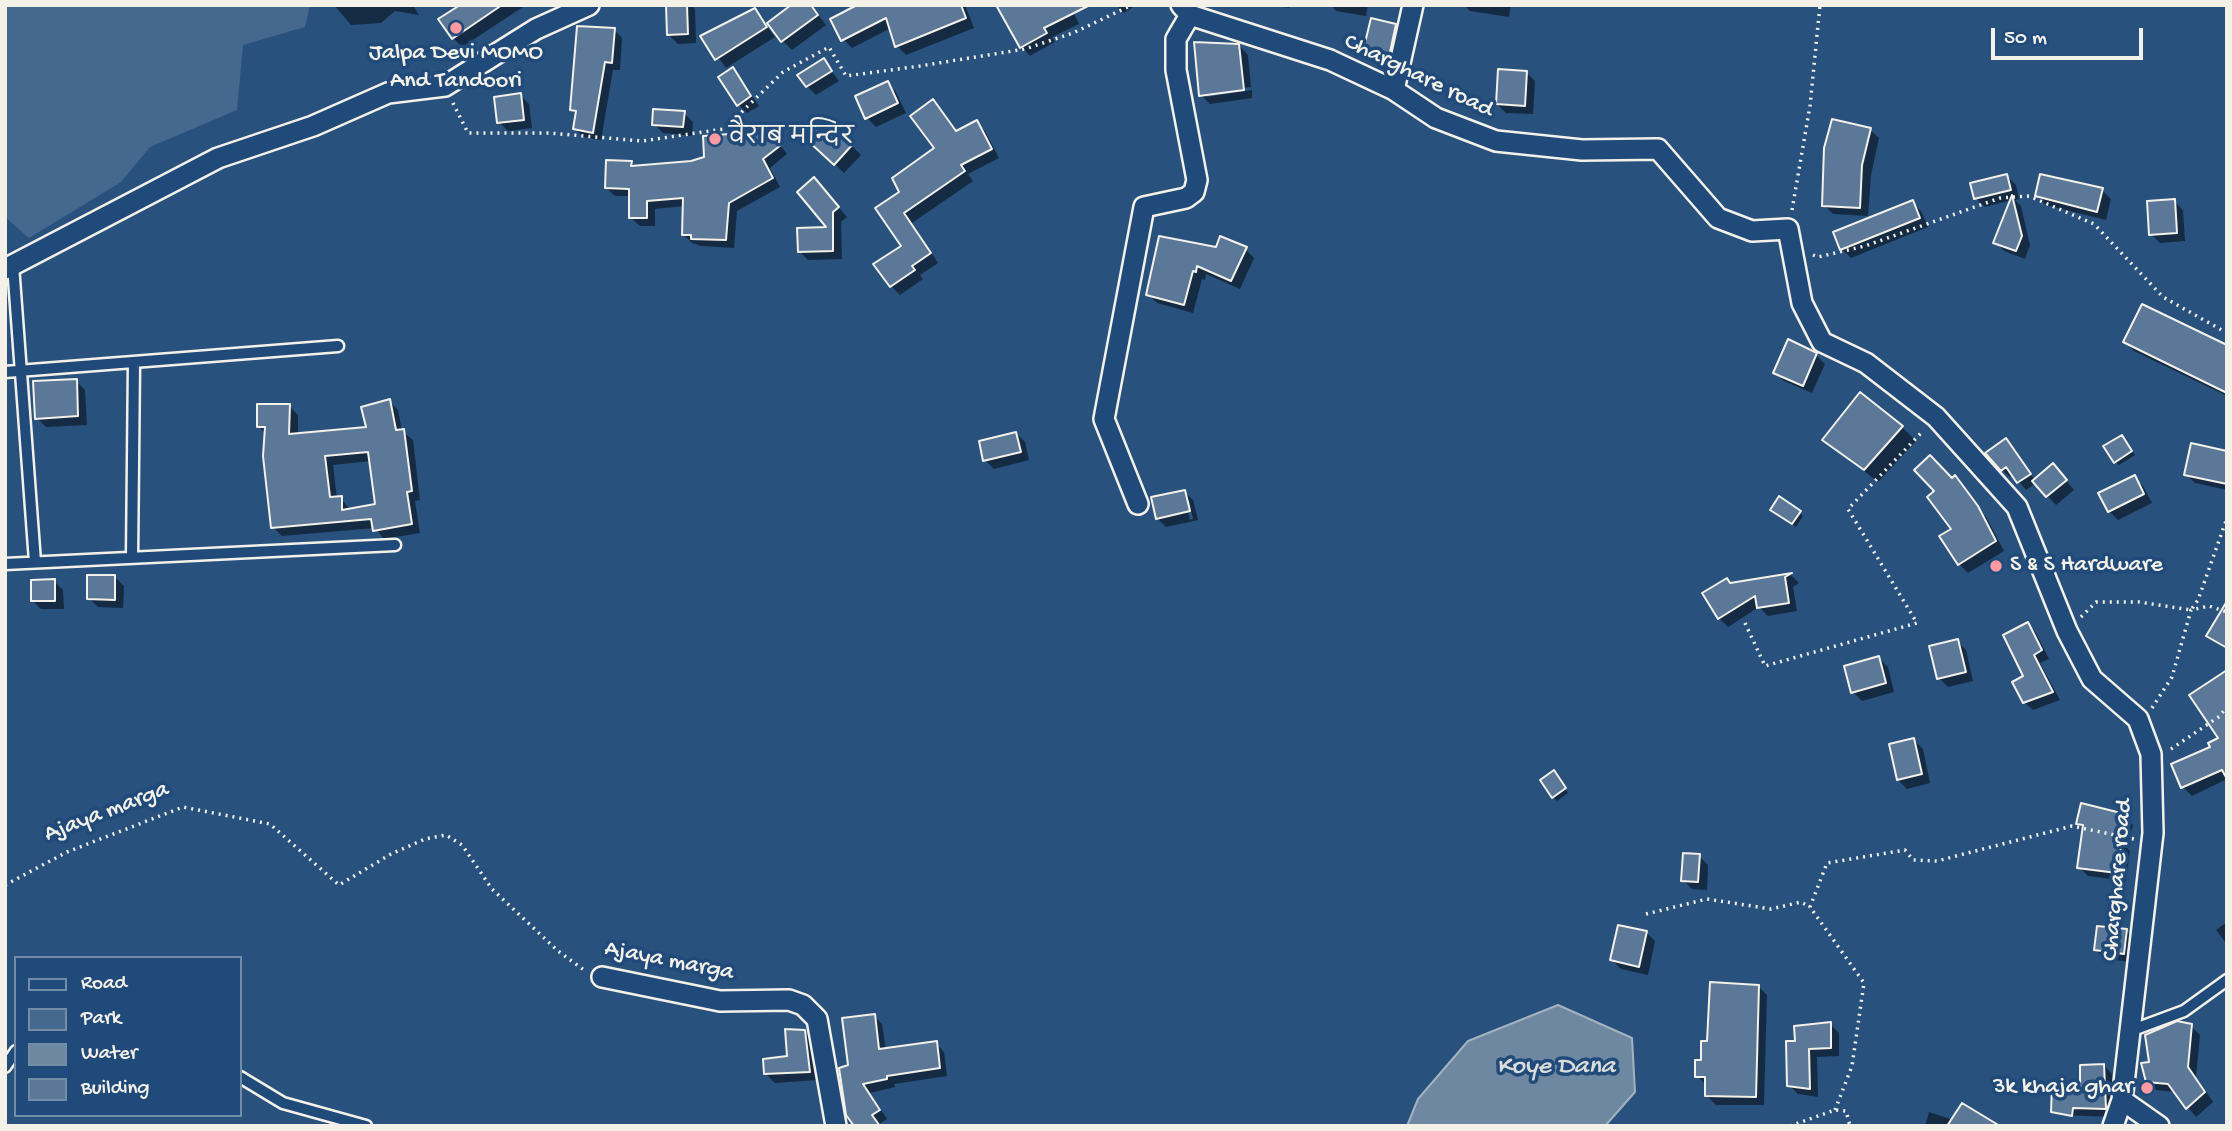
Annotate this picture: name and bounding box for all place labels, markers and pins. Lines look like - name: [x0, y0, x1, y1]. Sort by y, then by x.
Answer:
- marker: Jalpa Devi MOMO And Tandoori: [448, 20, 464, 36]
- place label: Jalpa Devi MOMO And Tandoori: [369, 40, 543, 96]
- place label: वैराब मन्दिर: [729, 125, 853, 153]
- marker: वैराब मन्दिर: [707, 131, 723, 147]
- place label: S & S Hardware: [2010, 552, 2163, 580]
- marker: S & S Hardware: [1988, 558, 2004, 574]
- place label: 3k khaja ghar: [1993, 1074, 2133, 1102]
- marker: 3k khaja ghar: [2139, 1080, 2155, 1096]

